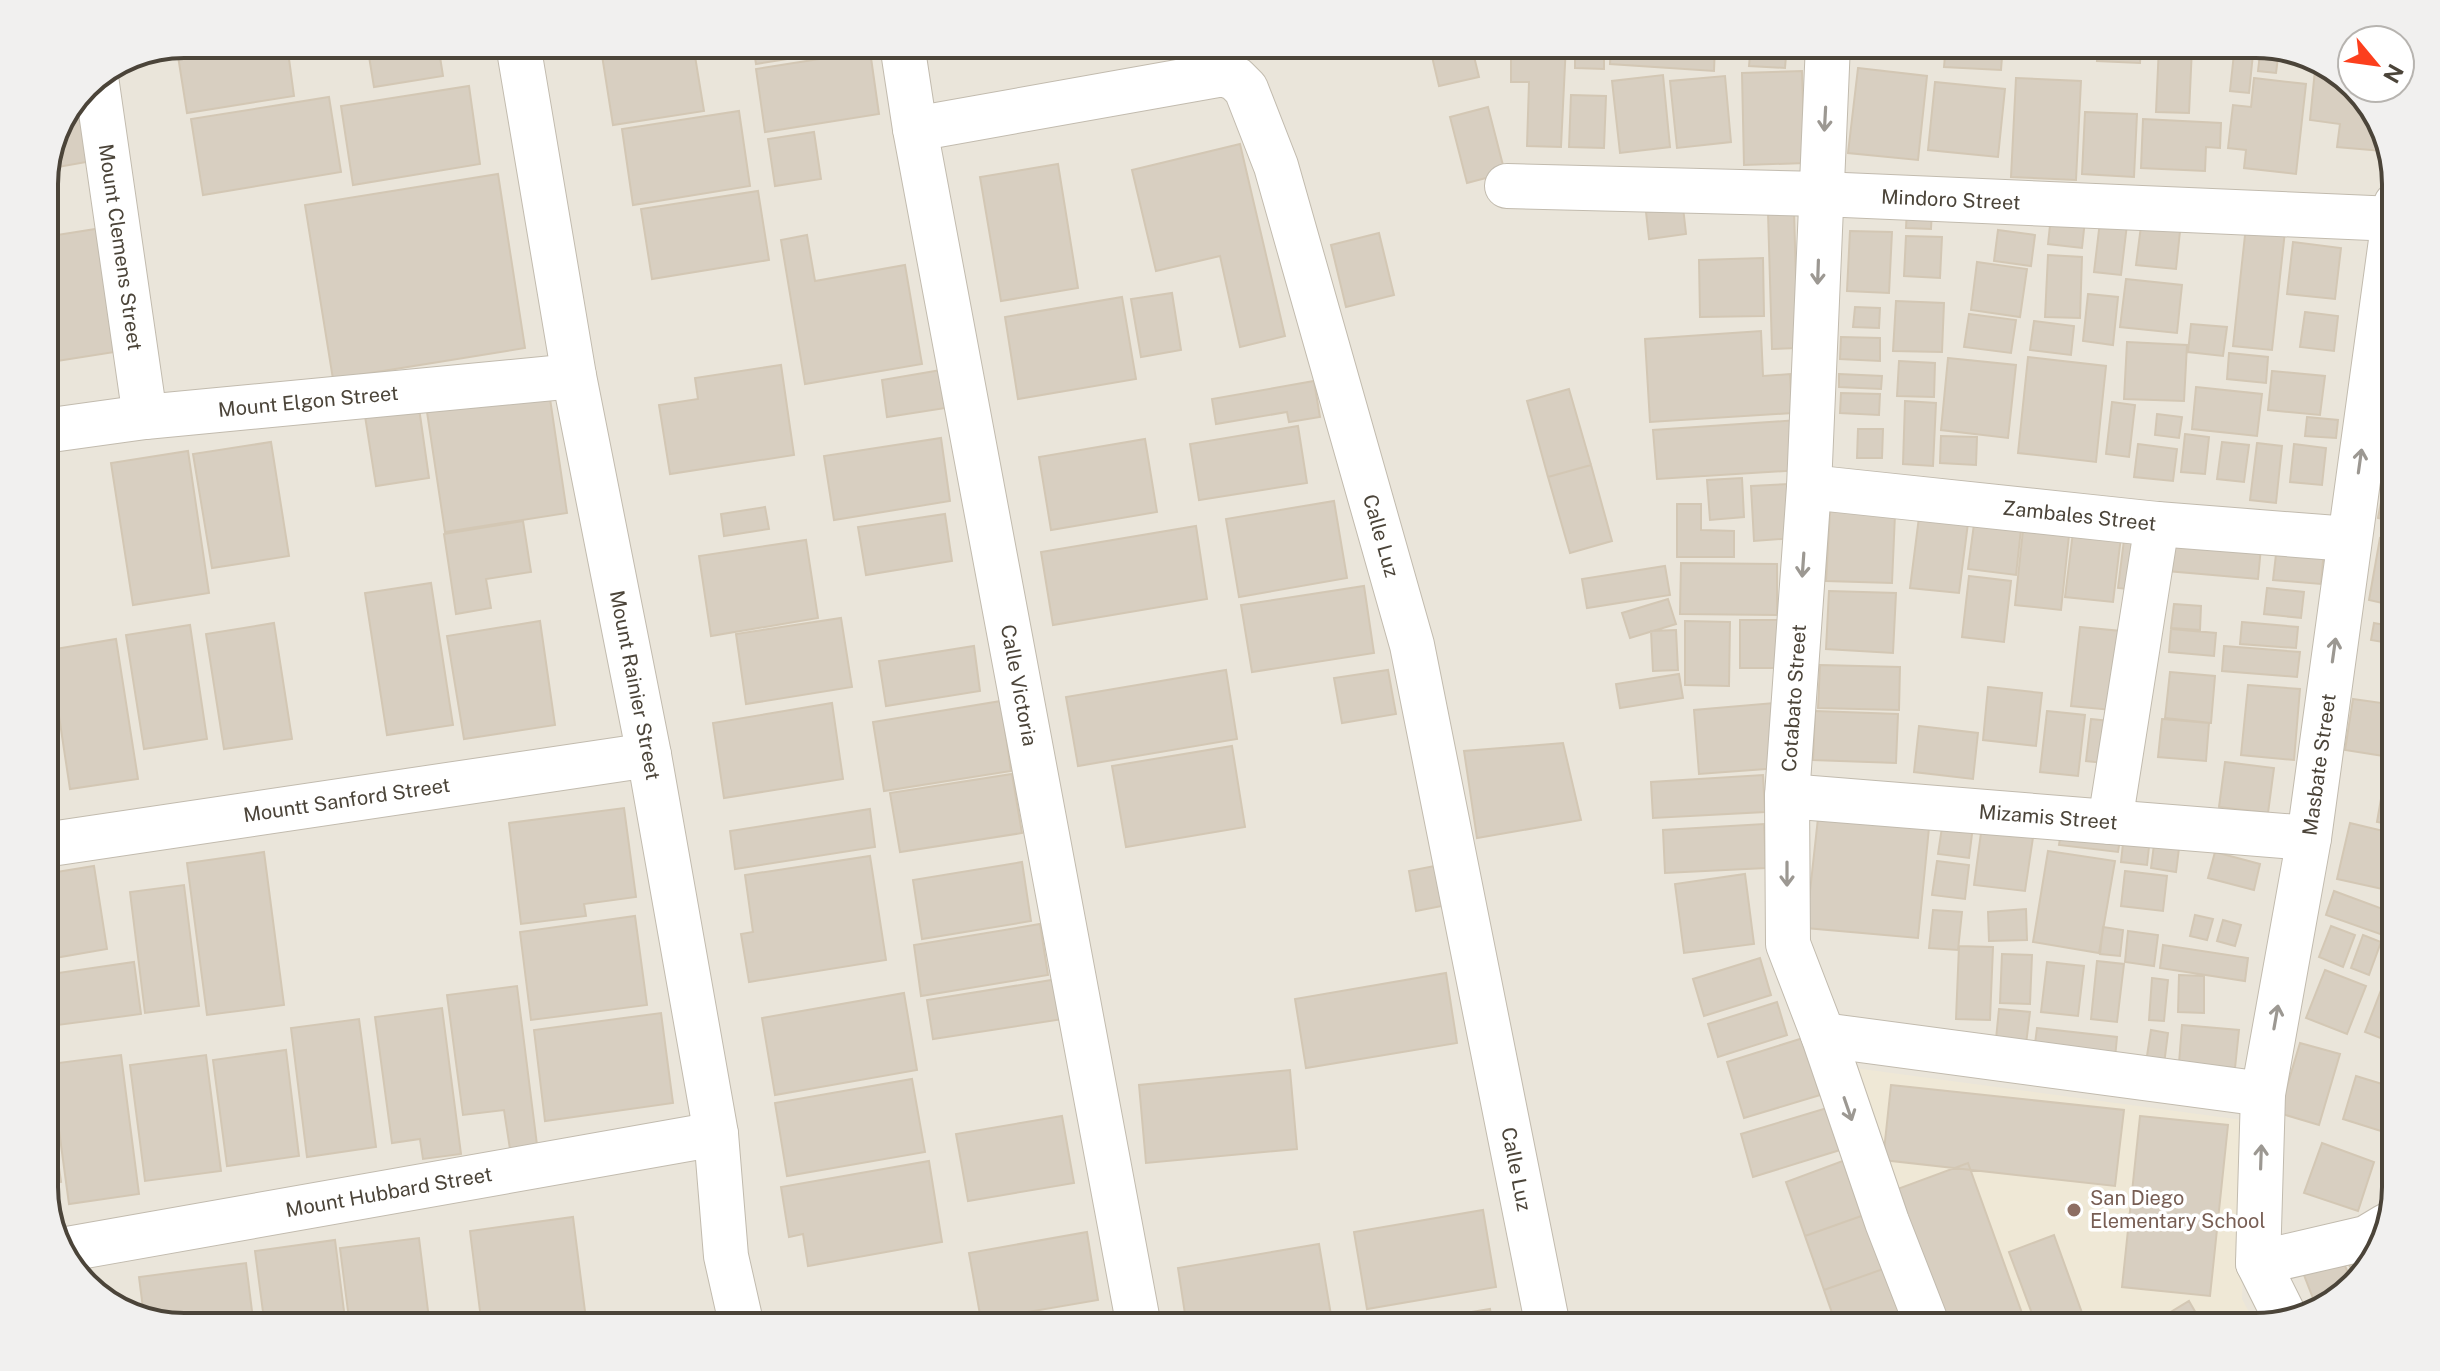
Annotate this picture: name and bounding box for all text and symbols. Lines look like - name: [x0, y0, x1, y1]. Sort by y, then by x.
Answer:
- north arrow: [2336, 24, 2416, 104]
- text: N: [2378, 60, 2409, 88]
- one-way arrow: [1817, 105, 1832, 132]
- street label: Mount Clemens Street: [94, 142, 147, 352]
- street label: Mindoro Street: [1880, 185, 2021, 215]
- one-way arrow: [1810, 258, 1825, 285]
- street label: Mount Elgon Street: [217, 381, 400, 422]
- one-way arrow: [2353, 449, 2368, 475]
- street label: Calle Luz: [1358, 492, 1404, 580]
- street label: Zambales Street: [2001, 496, 2157, 536]
- one-way arrow: [1795, 551, 1810, 578]
- street label: Mount Rainier Street: [605, 588, 665, 782]
- street label: Calle Victoria: [996, 623, 1042, 748]
- street label: Cotabato Street: [1777, 623, 1811, 773]
- one-way arrow: [2327, 638, 2342, 663]
- street label: Masbate Street: [2297, 692, 2341, 837]
- street label: Mountt Sanford Street: [242, 773, 452, 827]
- street label: Mizamis Street: [1978, 799, 2118, 835]
- one-way arrow: [1779, 860, 1795, 887]
- one-way arrow: [2270, 1005, 2285, 1030]
- one-way arrow: [1842, 1096, 1857, 1121]
- street label: Calle Luz: [1496, 1125, 1537, 1213]
- one-way arrow: [2253, 1144, 2268, 1171]
- street label: Mount Hubbard Street: [284, 1162, 494, 1222]
- place label: San Diego Elementary School: [2090, 1186, 2265, 1233]
- marker: San Diego Elementary School: [2065, 1201, 2083, 1219]

